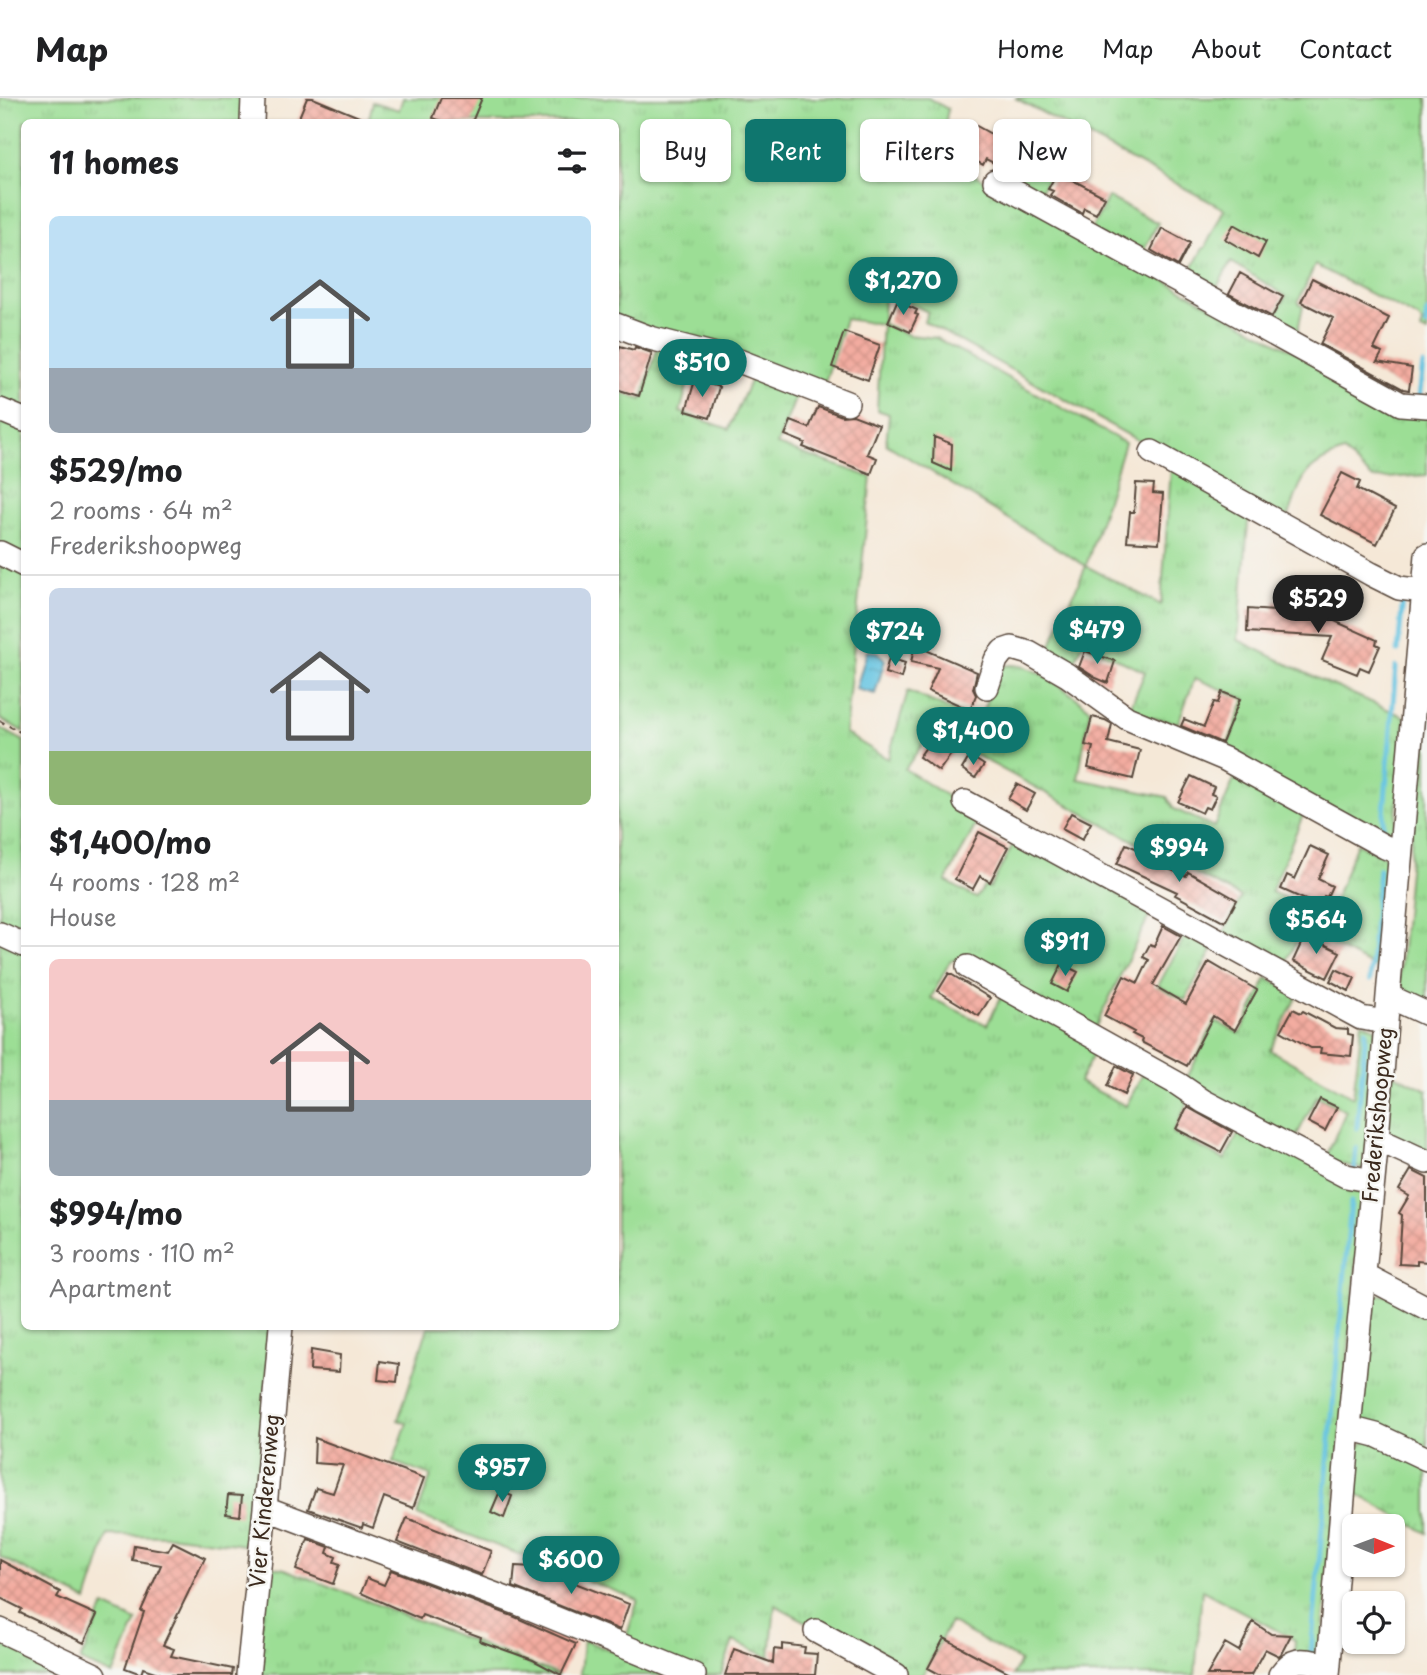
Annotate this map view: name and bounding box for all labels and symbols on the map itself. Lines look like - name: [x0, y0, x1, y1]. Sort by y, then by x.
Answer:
- pin: $1,270: [846, 258, 960, 317]
- pin: $510: [661, 340, 743, 399]
- pin: $529: [1277, 575, 1359, 635]
- pin: $479: [1056, 606, 1138, 666]
- pin: $724: [854, 608, 936, 668]
- pin: $1,400: [916, 708, 1030, 767]
- pin: $994: [1138, 824, 1220, 884]
- pin: $564: [1275, 896, 1357, 956]
- pin: $911: [1024, 918, 1106, 978]
- street label: Frederikshoopweg: [1352, 1025, 1400, 1204]
- street label: Vier Kinderenweg: [239, 1412, 287, 1589]
- pin: $957: [461, 1444, 543, 1504]
- north arrow: [1342, 1514, 1405, 1577]
- pin: $600: [530, 1536, 612, 1596]

